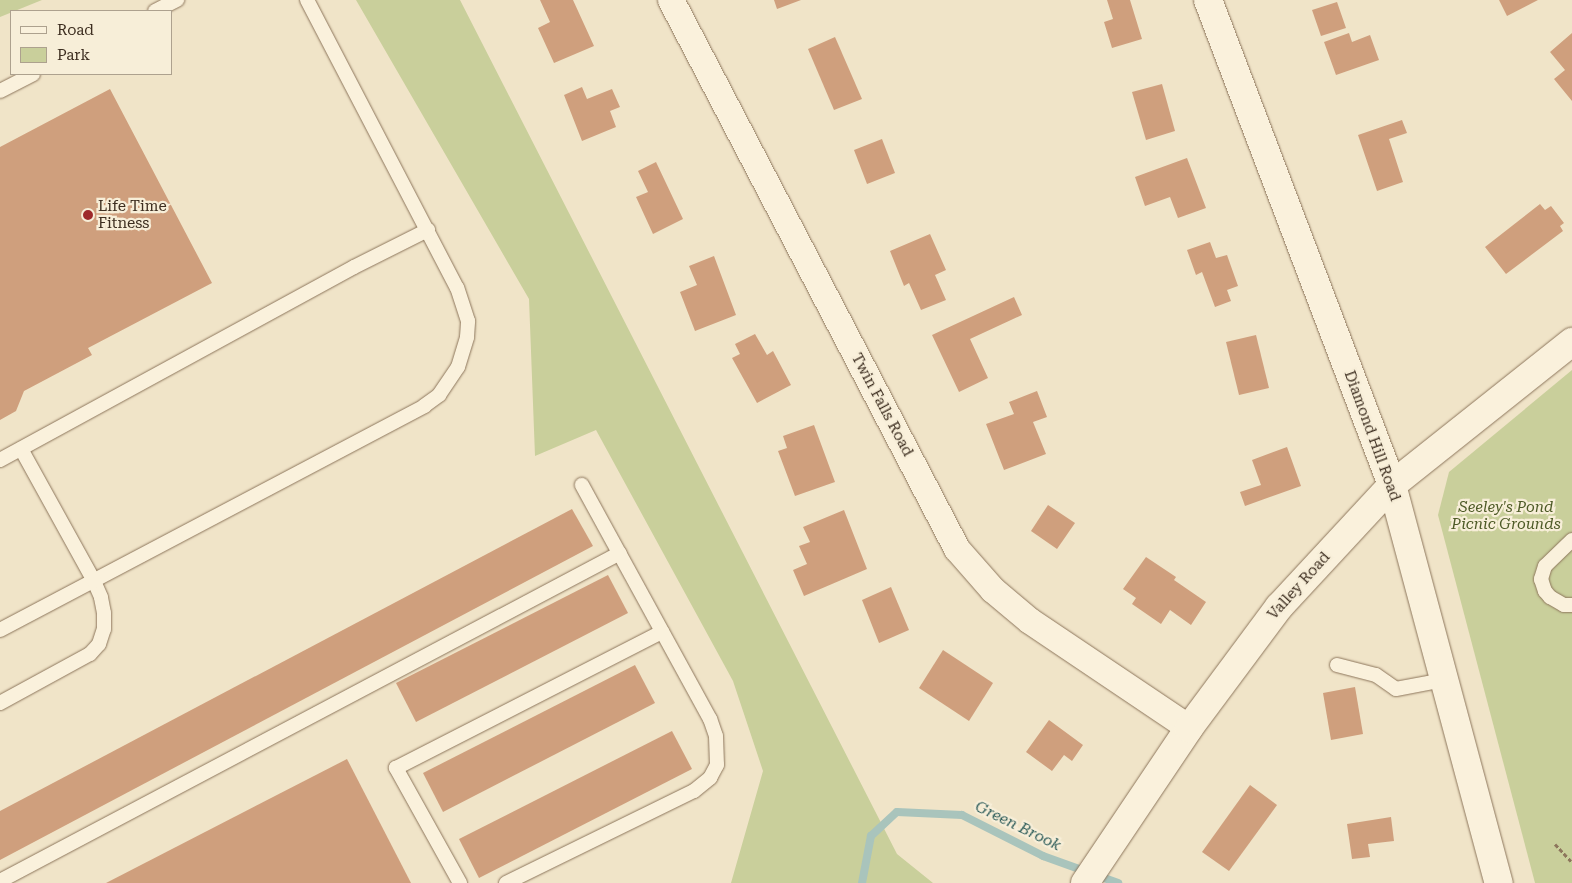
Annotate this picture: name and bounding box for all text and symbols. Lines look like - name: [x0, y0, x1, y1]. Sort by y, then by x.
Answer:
- legend: [10, 10, 172, 75]
- text: Road: [57, 21, 94, 39]
- text: Park: [57, 46, 90, 64]
- place label: Life Time Fitness: [98, 197, 167, 232]
- marker: Life Time Fitness: [82, 209, 94, 221]
- street label: Twin Falls Road: [847, 350, 917, 460]
- street label: Diamond Hill Road: [1340, 368, 1404, 504]
- park label: Seeley's Pond Picnic Grounds: [1451, 498, 1561, 533]
- street label: Valley Road: [1264, 549, 1334, 623]
- water label: Green Brook: [972, 797, 1064, 855]

